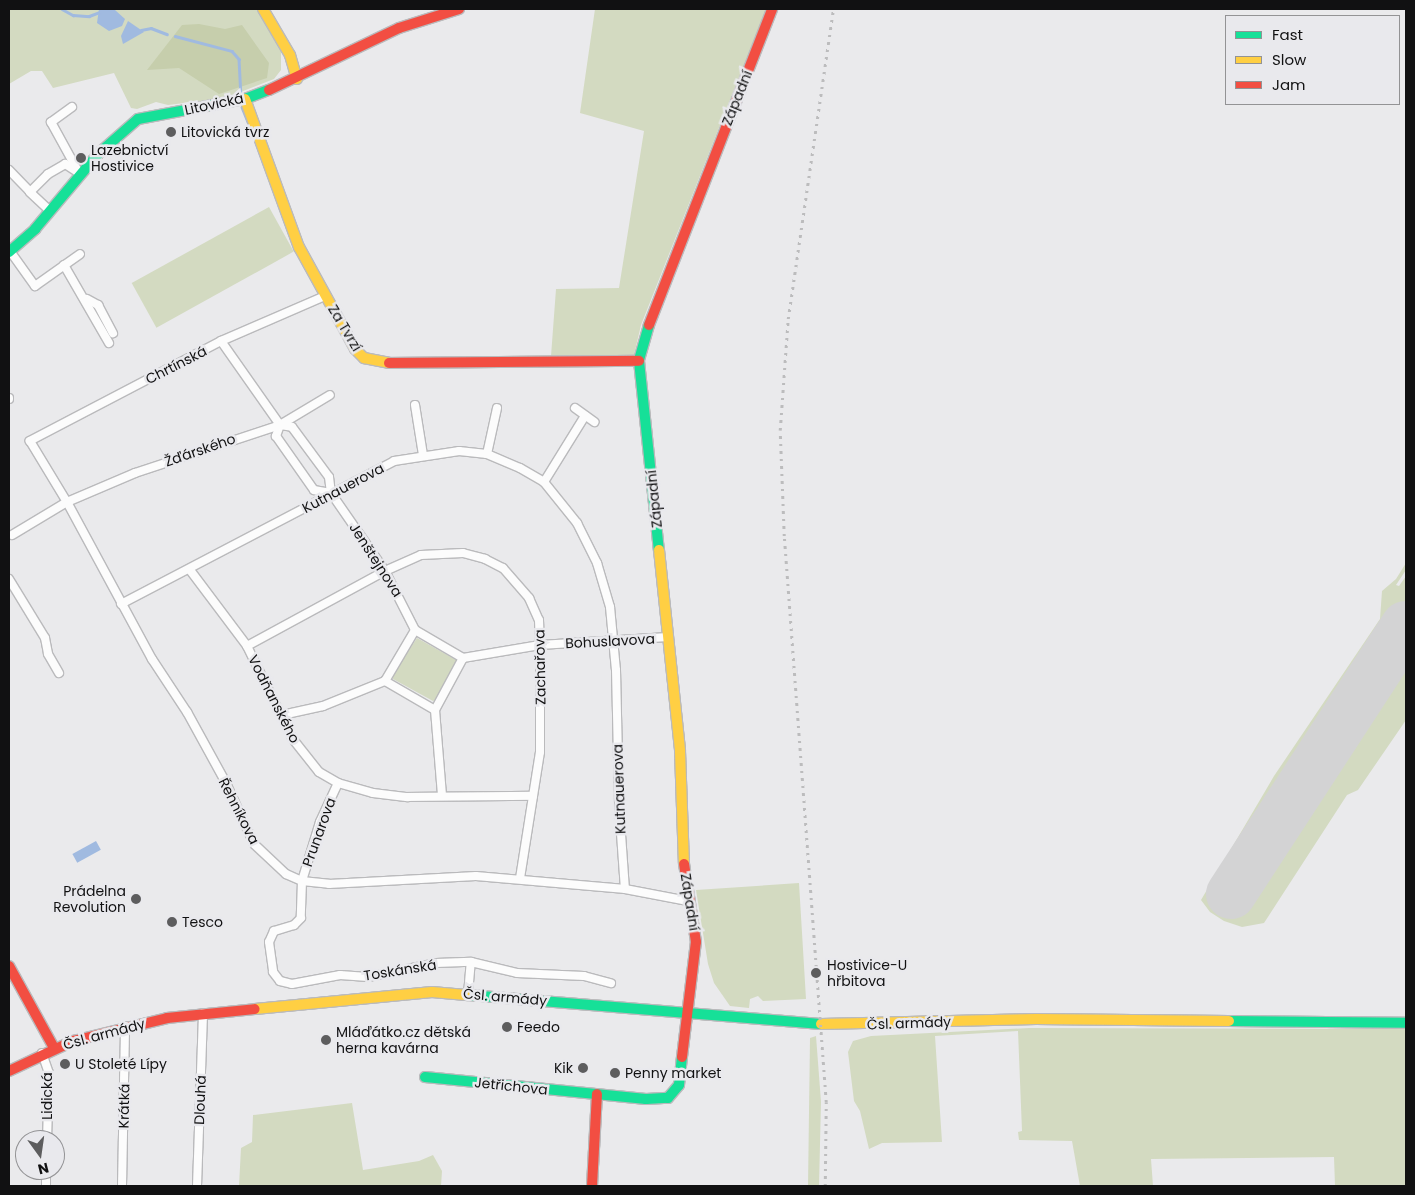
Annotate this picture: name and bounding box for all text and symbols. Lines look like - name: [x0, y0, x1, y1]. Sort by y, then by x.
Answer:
- legend: [1225, 15, 1400, 105]
- text: Fast: [1272, 24, 1303, 45]
- text: Slow: [1272, 49, 1306, 70]
- street label: Západní: [718, 68, 756, 128]
- text: Jam: [1272, 74, 1306, 95]
- street label: Litovická: [183, 90, 245, 118]
- place label: Litovická tvrz: [181, 124, 269, 140]
- marker: Litovická tvrz: [165, 126, 177, 138]
- place label: Lazebnictví Hostivice: [91, 142, 168, 174]
- marker: Lazebnictví Hostivice: [75, 152, 87, 164]
- street label: Za Tvrzí: [325, 302, 365, 354]
- street label: Chrtínská: [143, 342, 209, 388]
- street label: Žďárského: [162, 430, 238, 470]
- street label: Kutnauerova: [299, 459, 387, 517]
- street label: Západní: [643, 469, 665, 529]
- street label: Jenštejnova: [346, 520, 406, 600]
- street label: Zachařova: [531, 629, 549, 705]
- street label: Bohuslavova: [565, 630, 655, 652]
- street label: Vodňanského: [245, 652, 303, 746]
- street label: Kutnauerova: [609, 744, 629, 834]
- street label: Řehníkova: [215, 775, 263, 847]
- street label: Prunarova: [299, 795, 339, 869]
- street label: Západní: [677, 872, 703, 932]
- place label: Prádelna Revolution: [53, 883, 126, 916]
- marker: Prádelna Revolution: [130, 893, 142, 905]
- place label: Tesco: [182, 914, 223, 930]
- marker: Tesco: [166, 916, 178, 928]
- street label: Toskánská: [362, 956, 438, 984]
- place label: Hostivice-U hřbitova: [827, 957, 907, 990]
- marker: Hostivice-U hřbitova: [809, 966, 823, 980]
- street label: Čsl. armády: [462, 985, 548, 1009]
- street label: Čsl. armády: [867, 1013, 951, 1033]
- street label: Čsl. armády: [61, 1015, 147, 1053]
- place label: Feedo: [517, 1019, 560, 1035]
- marker: Feedo: [501, 1021, 513, 1033]
- place label: Mláďátko.cz dětská herna kavárna: [336, 1024, 471, 1056]
- marker: Mláďátko.cz dětská herna kavárna: [320, 1034, 332, 1046]
- place label: U Stoleté Lípy: [75, 1056, 167, 1072]
- marker: U Stoleté Lípy: [59, 1058, 71, 1070]
- place label: Kik: [554, 1060, 573, 1076]
- marker: Kik: [577, 1062, 589, 1074]
- place label: Penny market: [625, 1065, 721, 1081]
- marker: Penny market: [609, 1067, 621, 1079]
- street label: Lidická: [39, 1072, 55, 1120]
- street label: Jetřichova: [474, 1074, 548, 1098]
- street label: Dlouhá: [191, 1075, 209, 1125]
- street label: Krátká: [115, 1083, 133, 1129]
- north arrow: [15, 1130, 65, 1180]
- text: N: [36, 1158, 51, 1180]

